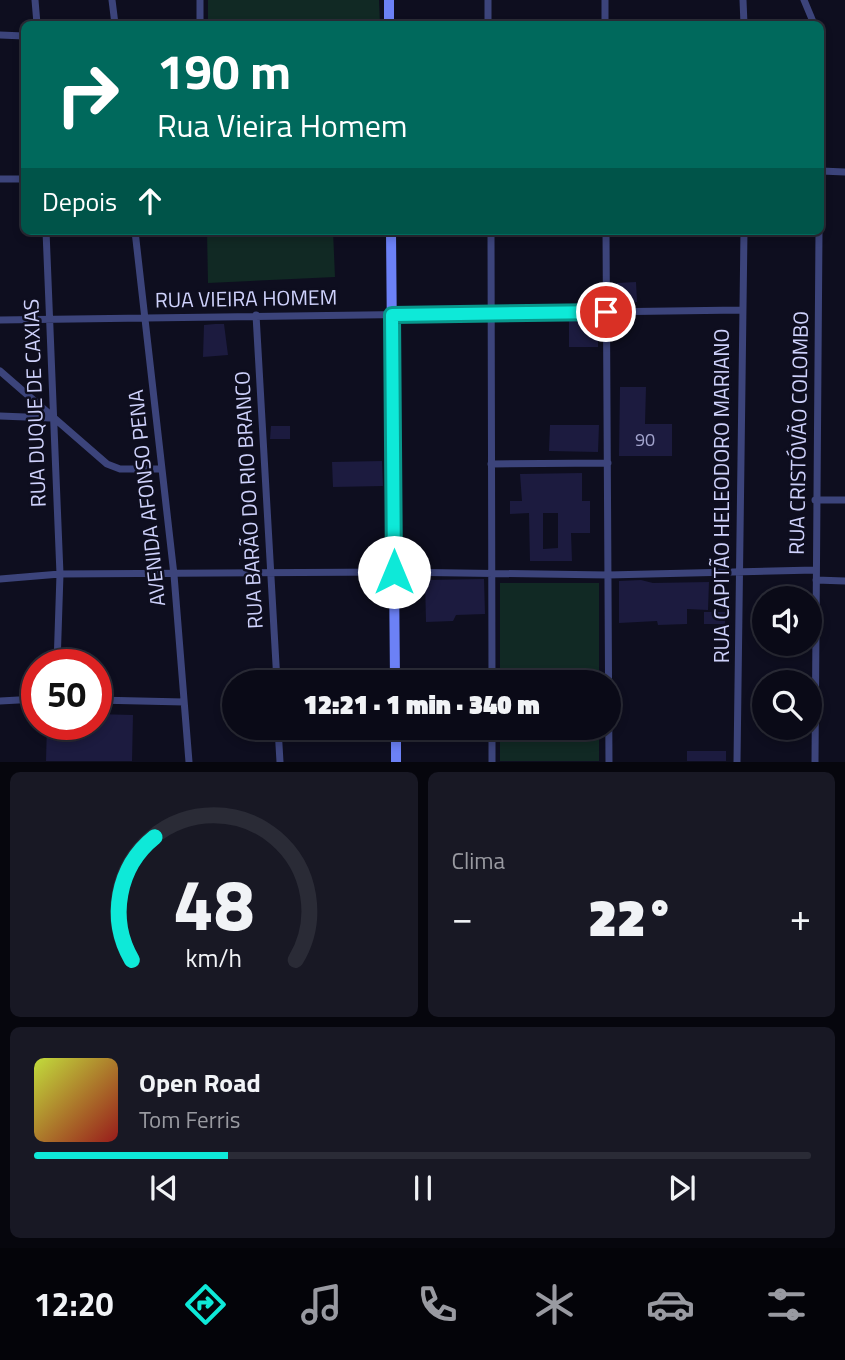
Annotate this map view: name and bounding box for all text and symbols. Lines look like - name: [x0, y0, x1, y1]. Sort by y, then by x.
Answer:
- text: 190 m: [157, 33, 291, 108]
- icon: right: [42, 49, 133, 140]
- text: Rua Vieira Homem: [157, 101, 408, 149]
- text: Depois: [42, 182, 117, 221]
- icon: ahead: [131, 182, 169, 220]
- street label: RUA VIEIRA HOMEM: [154, 280, 337, 316]
- pin: [576, 282, 636, 342]
- icon: arrive: [587, 293, 625, 331]
- street label: RUA DUQUE DE CAXIAS: [14, 298, 54, 508]
- street label: RUA CRISTÓVÃO COLOMBO: [780, 311, 816, 555]
- street label: RUA CAPITÃO HELEODORO MARIANO: [705, 329, 737, 663]
- street label: RUA BARÃO DO RIO BRANCO: [225, 370, 271, 630]
- street label: AVENIDA AFONSO PENA: [119, 388, 173, 608]
- house number: 90: [635, 426, 655, 453]
- position arrow: [357, 535, 431, 609]
- map controls: [752, 586, 822, 740]
- button: sound: [752, 586, 822, 656]
- speed limit sign: 50: [21, 649, 112, 740]
- button: search: [752, 670, 822, 740]
- text: 12:21 · 1 min · 340 m: [303, 685, 540, 724]
- text: Clima: [452, 843, 505, 878]
- text: 48: [173, 849, 255, 959]
- text: 22°: [588, 877, 674, 956]
- text: −: [452, 888, 473, 946]
- text: +: [790, 888, 811, 946]
- text: km/h: [185, 939, 242, 977]
- text: Open Road: [139, 1063, 261, 1102]
- text: Tom Ferris: [139, 1102, 240, 1137]
- icon: previous: [145, 1169, 183, 1207]
- icon: pause: [404, 1169, 442, 1207]
- icon: next: [663, 1169, 701, 1207]
- text: 12:20: [34, 1280, 114, 1328]
- icon: directions: [181, 1280, 230, 1329]
- icon: music: [297, 1280, 346, 1329]
- icon: phone: [413, 1280, 462, 1329]
- icon: climate: [530, 1280, 579, 1329]
- icon: car: [646, 1280, 695, 1329]
- icon: filters: [762, 1280, 811, 1329]

